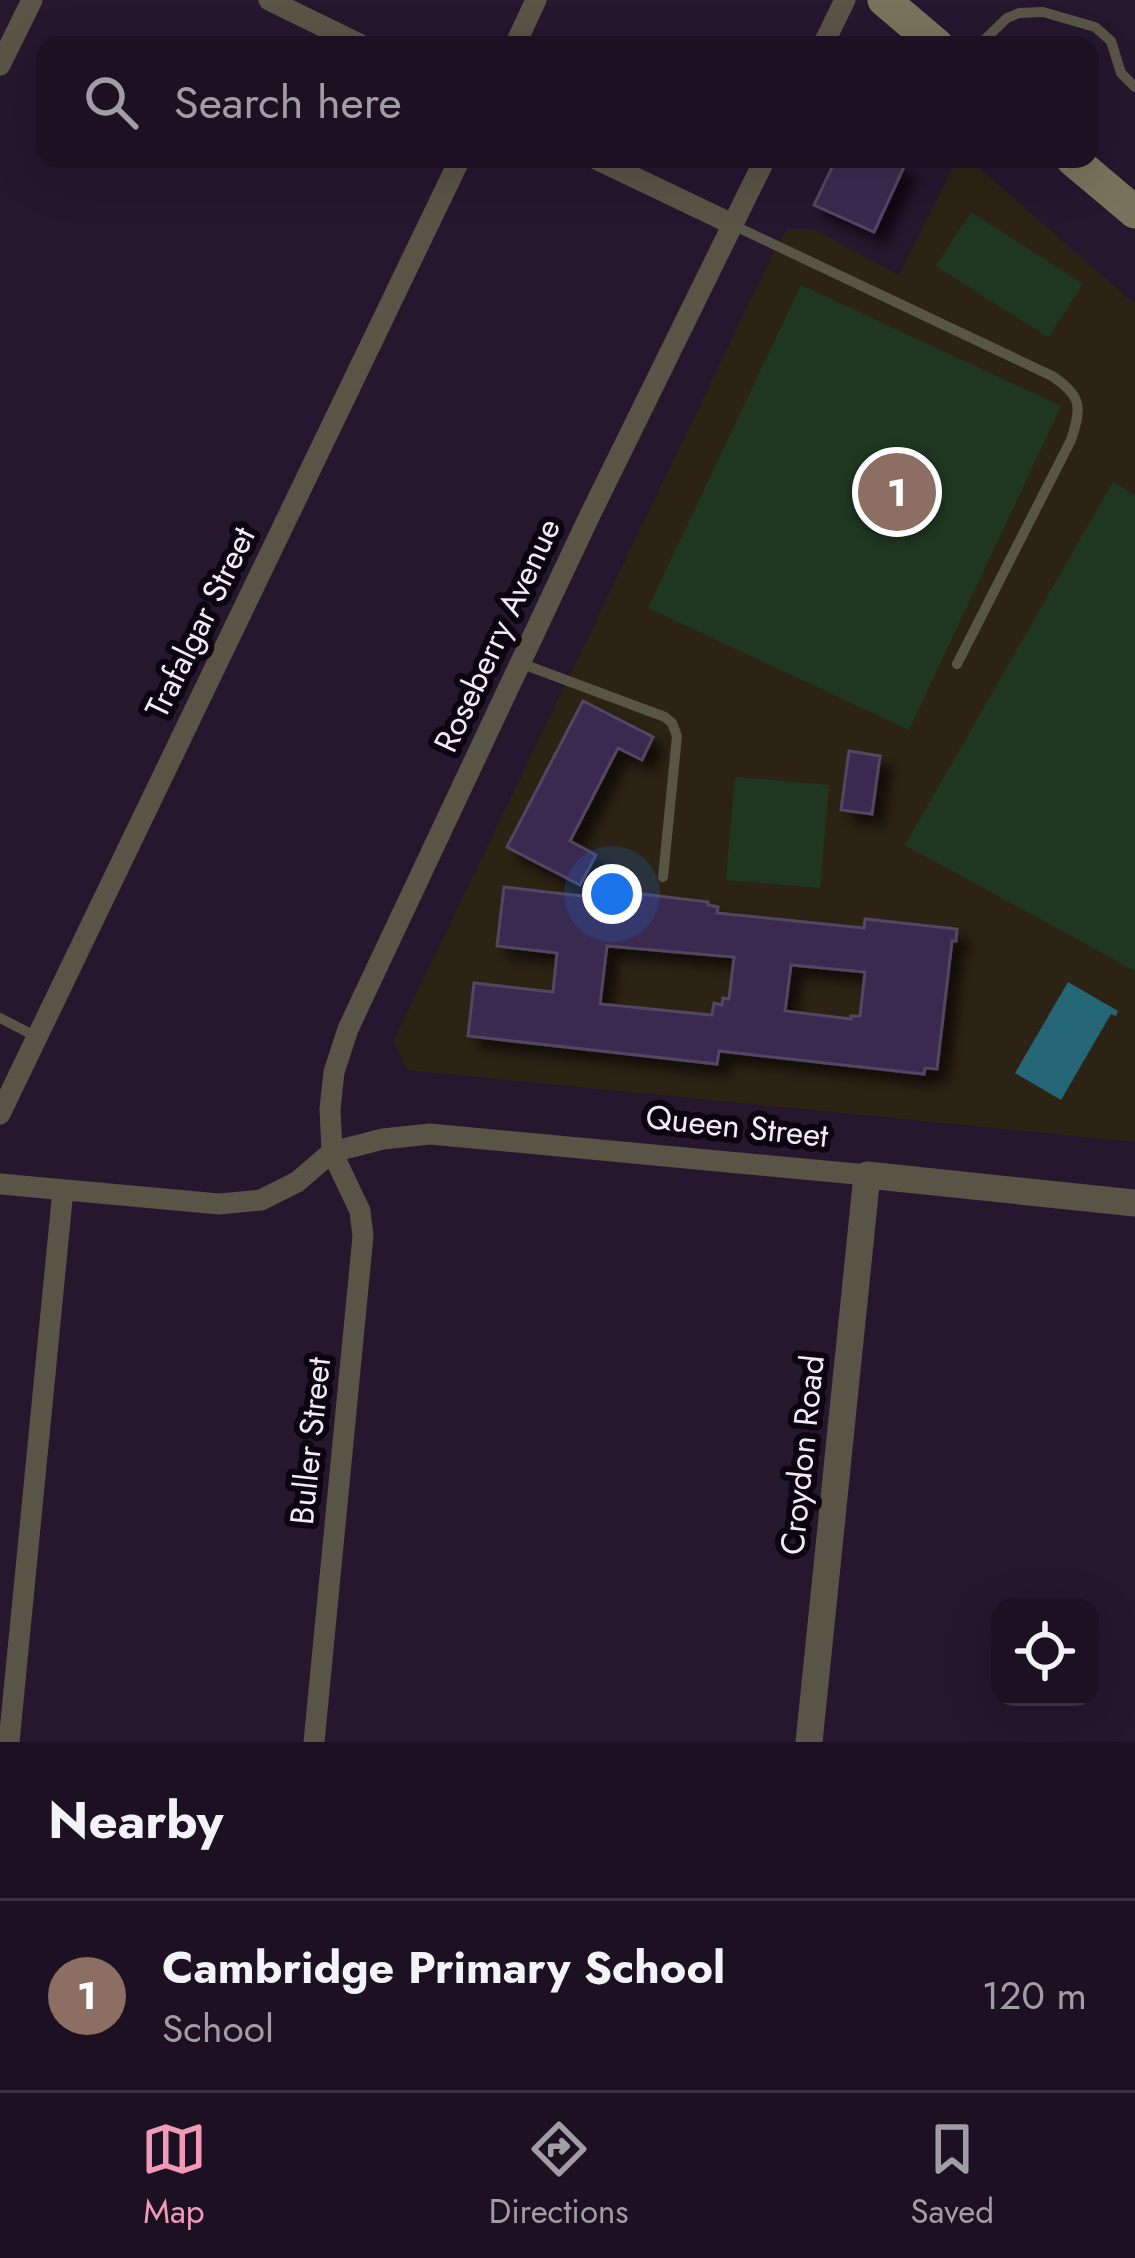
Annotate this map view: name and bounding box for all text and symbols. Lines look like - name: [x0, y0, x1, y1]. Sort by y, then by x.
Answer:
- search box: [36, 36, 1099, 168]
- icon: search: [78, 69, 144, 135]
- text: Search here: [174, 70, 402, 135]
- pin: 1: [858, 447, 936, 537]
- street label: Roseberry Avenue: [422, 510, 572, 760]
- street label: Trafalgar Street: [133, 518, 267, 726]
- your location: [582, 864, 642, 924]
- street label: Queen Street: [643, 1093, 831, 1159]
- street label: Croydon Road: [768, 1353, 836, 1557]
- street label: Buller Street: [278, 1355, 342, 1527]
- map controls: [991, 1598, 1099, 1706]
- button: locate: [991, 1598, 1099, 1706]
- text: Nearby: [48, 1783, 223, 1857]
- text: Cambridge Primary School: [162, 1935, 725, 2000]
- text: 1: [77, 1967, 97, 2024]
- text: 120 m: [982, 1967, 1087, 2024]
- text: School: [162, 2000, 274, 2057]
- tab: Map: [141, 2116, 207, 2235]
- tab: Directions: [489, 2116, 629, 2235]
- tab: Saved: [910, 2116, 994, 2235]

